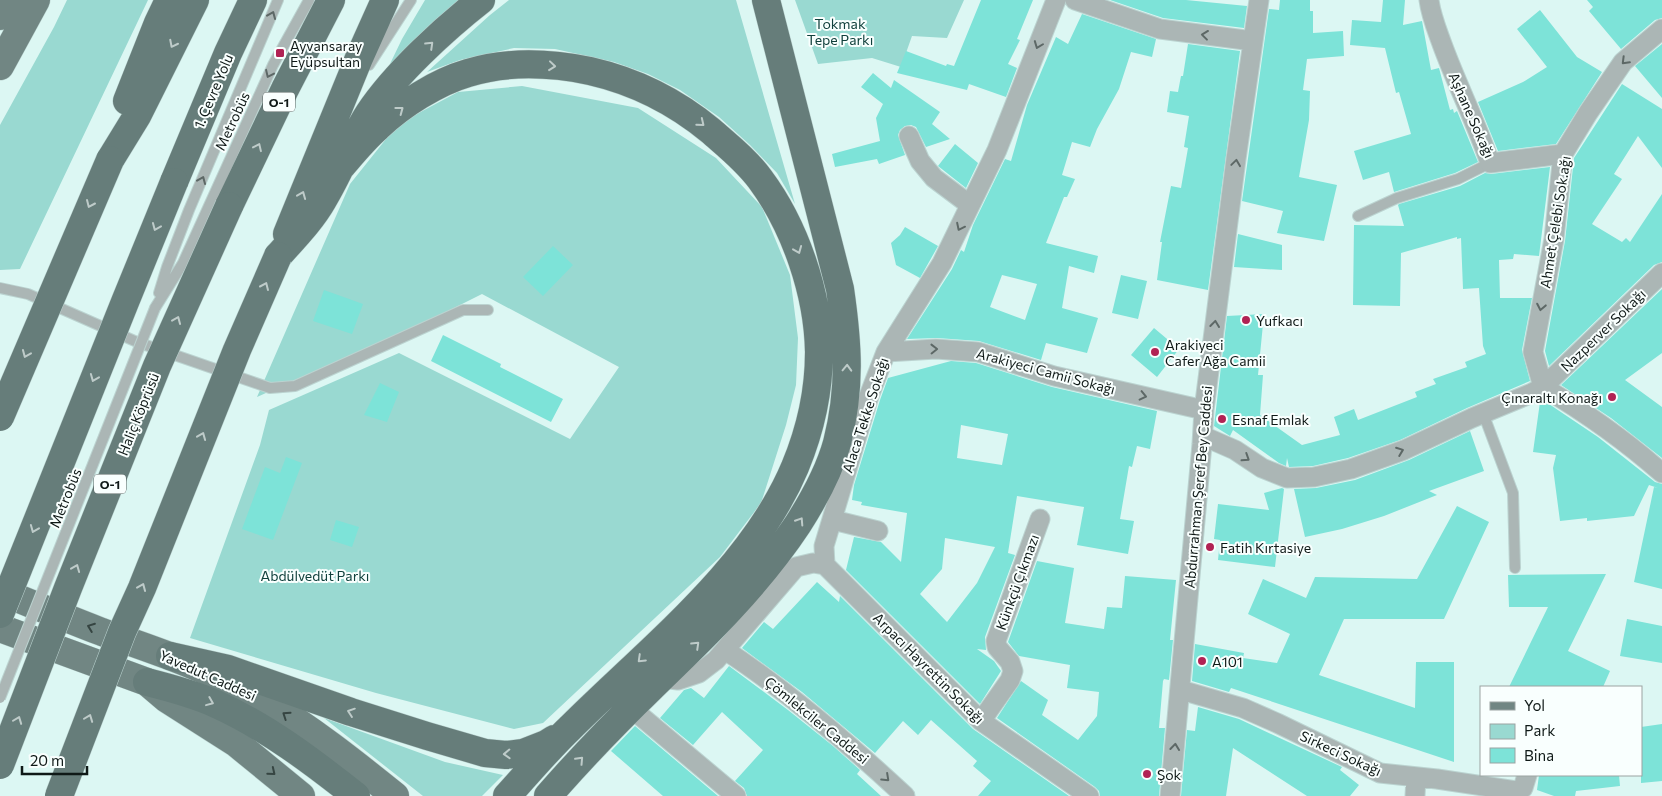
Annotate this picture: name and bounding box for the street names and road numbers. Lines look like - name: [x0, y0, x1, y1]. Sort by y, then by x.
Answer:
- street label: 1. Çevre Yolu: [190, 51, 236, 131]
- street label: Aşhane Sokağı: [1445, 69, 1499, 161]
- street label: Metrobüs: [211, 89, 253, 153]
- road number: O-1: [263, 92, 295, 111]
- street label: Ahmet Çelebi Sok.ağı: [1536, 154, 1574, 290]
- street label: Nazperver Sokağı: [1557, 285, 1649, 375]
- street label: Arakiyeci Camii Sokağı: [975, 344, 1117, 398]
- street label: Alaca Tekke Sokağı: [838, 355, 892, 475]
- street label: Haliç Köprüsü: [114, 370, 162, 458]
- street label: Abdurrahman Şeref Bey Caddesi: [1181, 385, 1215, 589]
- street label: Metrobüs: [45, 466, 85, 530]
- road number: O-1: [94, 474, 126, 494]
- street label: Künkçü Çıkmazı: [992, 532, 1042, 632]
- street label: Arpacı Hayrettin Sokağı: [870, 609, 988, 727]
- street label: Yavedut Caddesi: [157, 646, 259, 704]
- street label: Çömlekciler Caddesi: [762, 673, 872, 767]
- street label: Sirkeci Sokağı: [1298, 727, 1384, 779]

